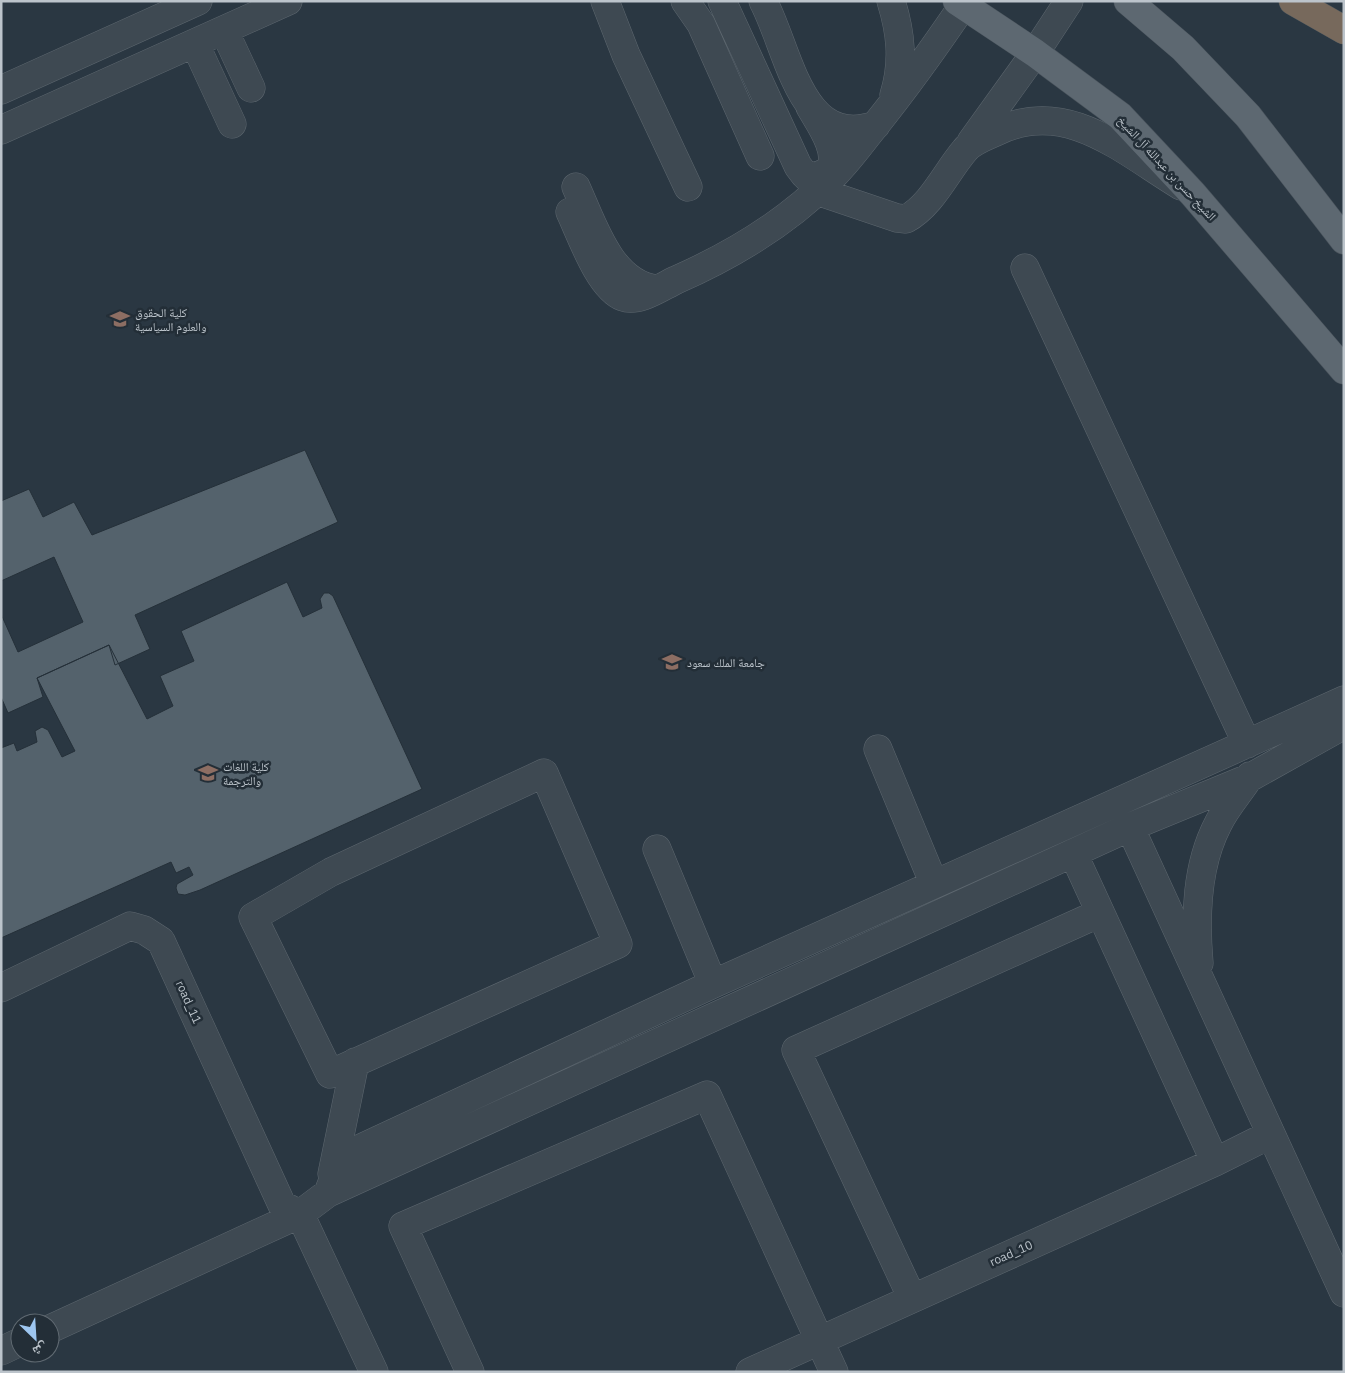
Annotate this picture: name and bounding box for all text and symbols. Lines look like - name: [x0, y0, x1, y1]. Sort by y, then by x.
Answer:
- street label: الشيخ حسن بن عبدالله آل الشيخ: [1114, 113, 1219, 224]
- place label: كلية الحقوق والعلوم السياسية: [135, 305, 207, 335]
- school or university icon: كلية الحقوق والعلوم السياسية: [109, 308, 131, 330]
- school or university icon: جامعة الملك سعود: [661, 651, 683, 673]
- place label: جامعة الملك سعود: [687, 655, 765, 670]
- place label: كلية اللغات والترجمة: [223, 759, 269, 788]
- school or university icon: كلية اللغات والترجمة: [197, 762, 219, 784]
- street label: road_11: [173, 978, 205, 1026]
- street label: road_10: [987, 1237, 1035, 1269]
- north arrow: [10, 1313, 60, 1363]
- text: ش: [30, 1338, 51, 1361]

